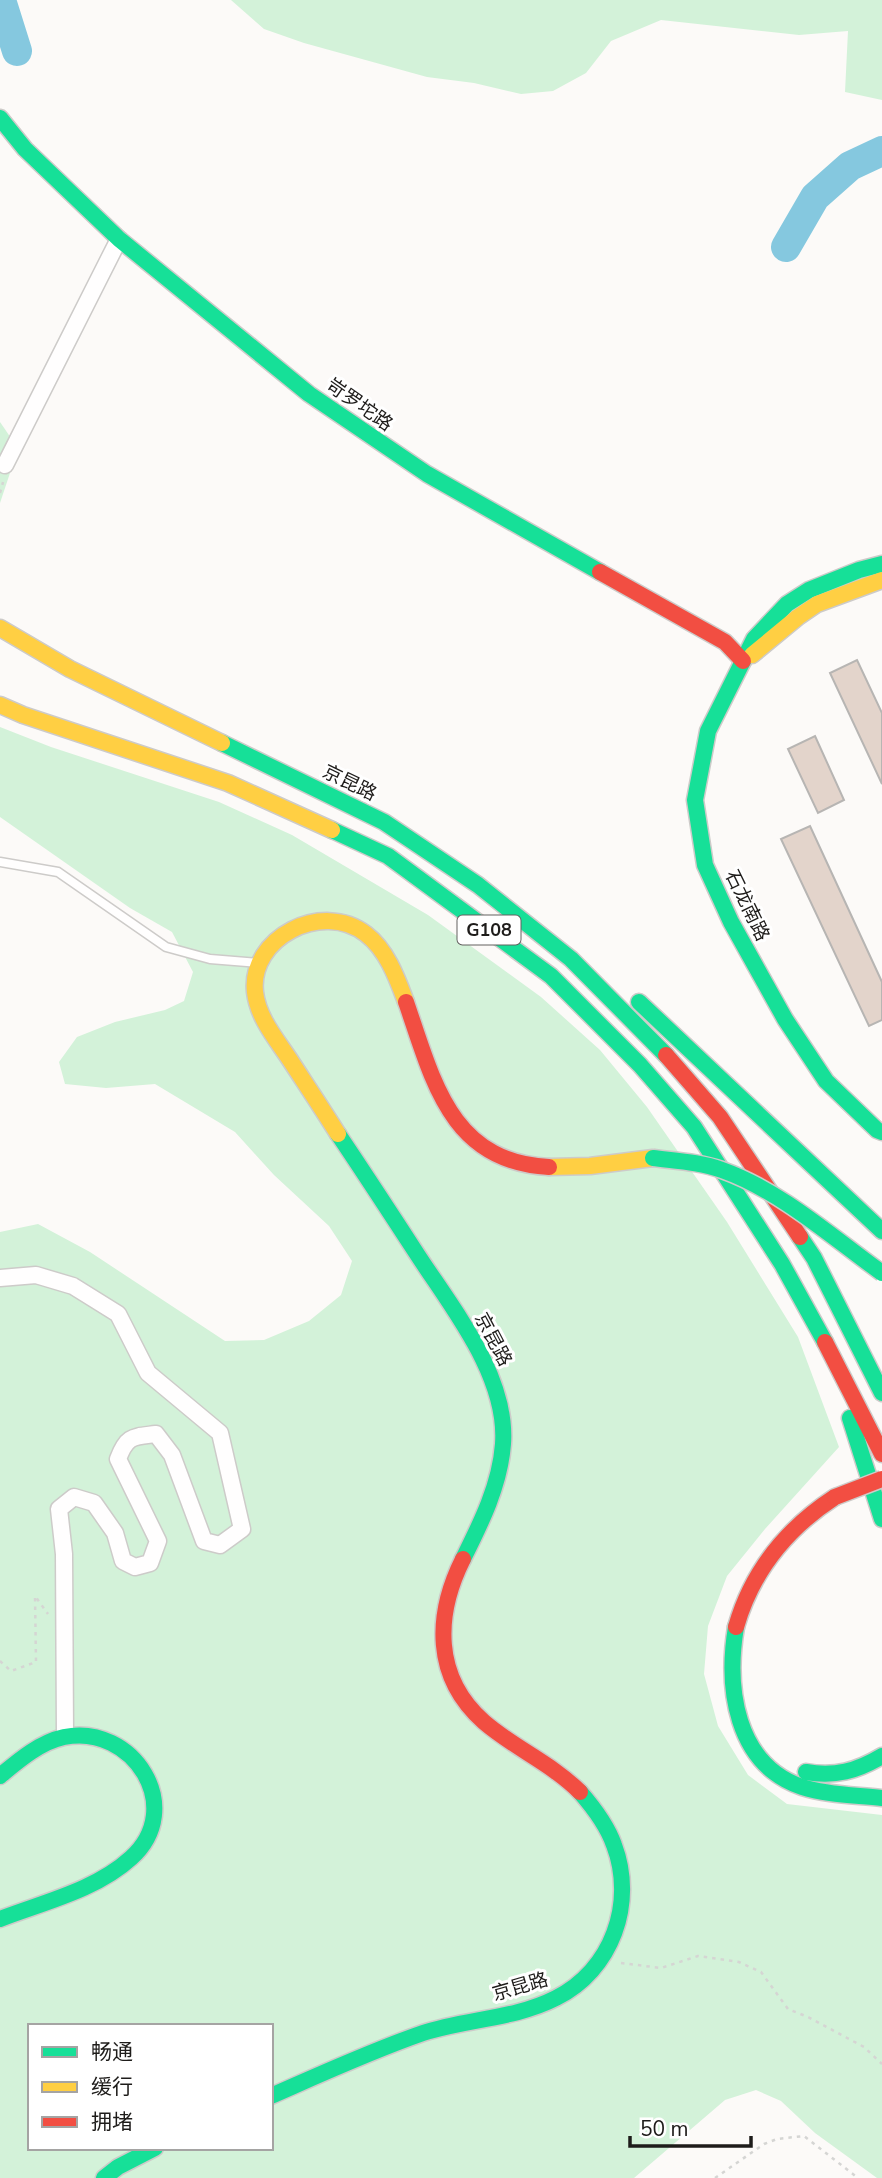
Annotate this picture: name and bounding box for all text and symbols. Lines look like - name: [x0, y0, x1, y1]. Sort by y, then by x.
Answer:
- street label: 岢罗坨路: [321, 372, 398, 437]
- street label: 京昆路: [318, 759, 381, 807]
- street label: 石龙南路: [719, 866, 775, 945]
- road number: G108: [458, 916, 520, 945]
- street label: 京昆路: [468, 1308, 518, 1371]
- street label: 京昆路: [489, 1967, 551, 2007]
- legend: [28, 2024, 273, 2150]
- text: 畅通: [91, 2038, 133, 2066]
- text: 缓行: [91, 2073, 133, 2101]
- scale bar: [630, 2104, 751, 2148]
- text: 拥堵: [91, 2108, 133, 2136]
- text: 50 m: [640, 2115, 689, 2143]

